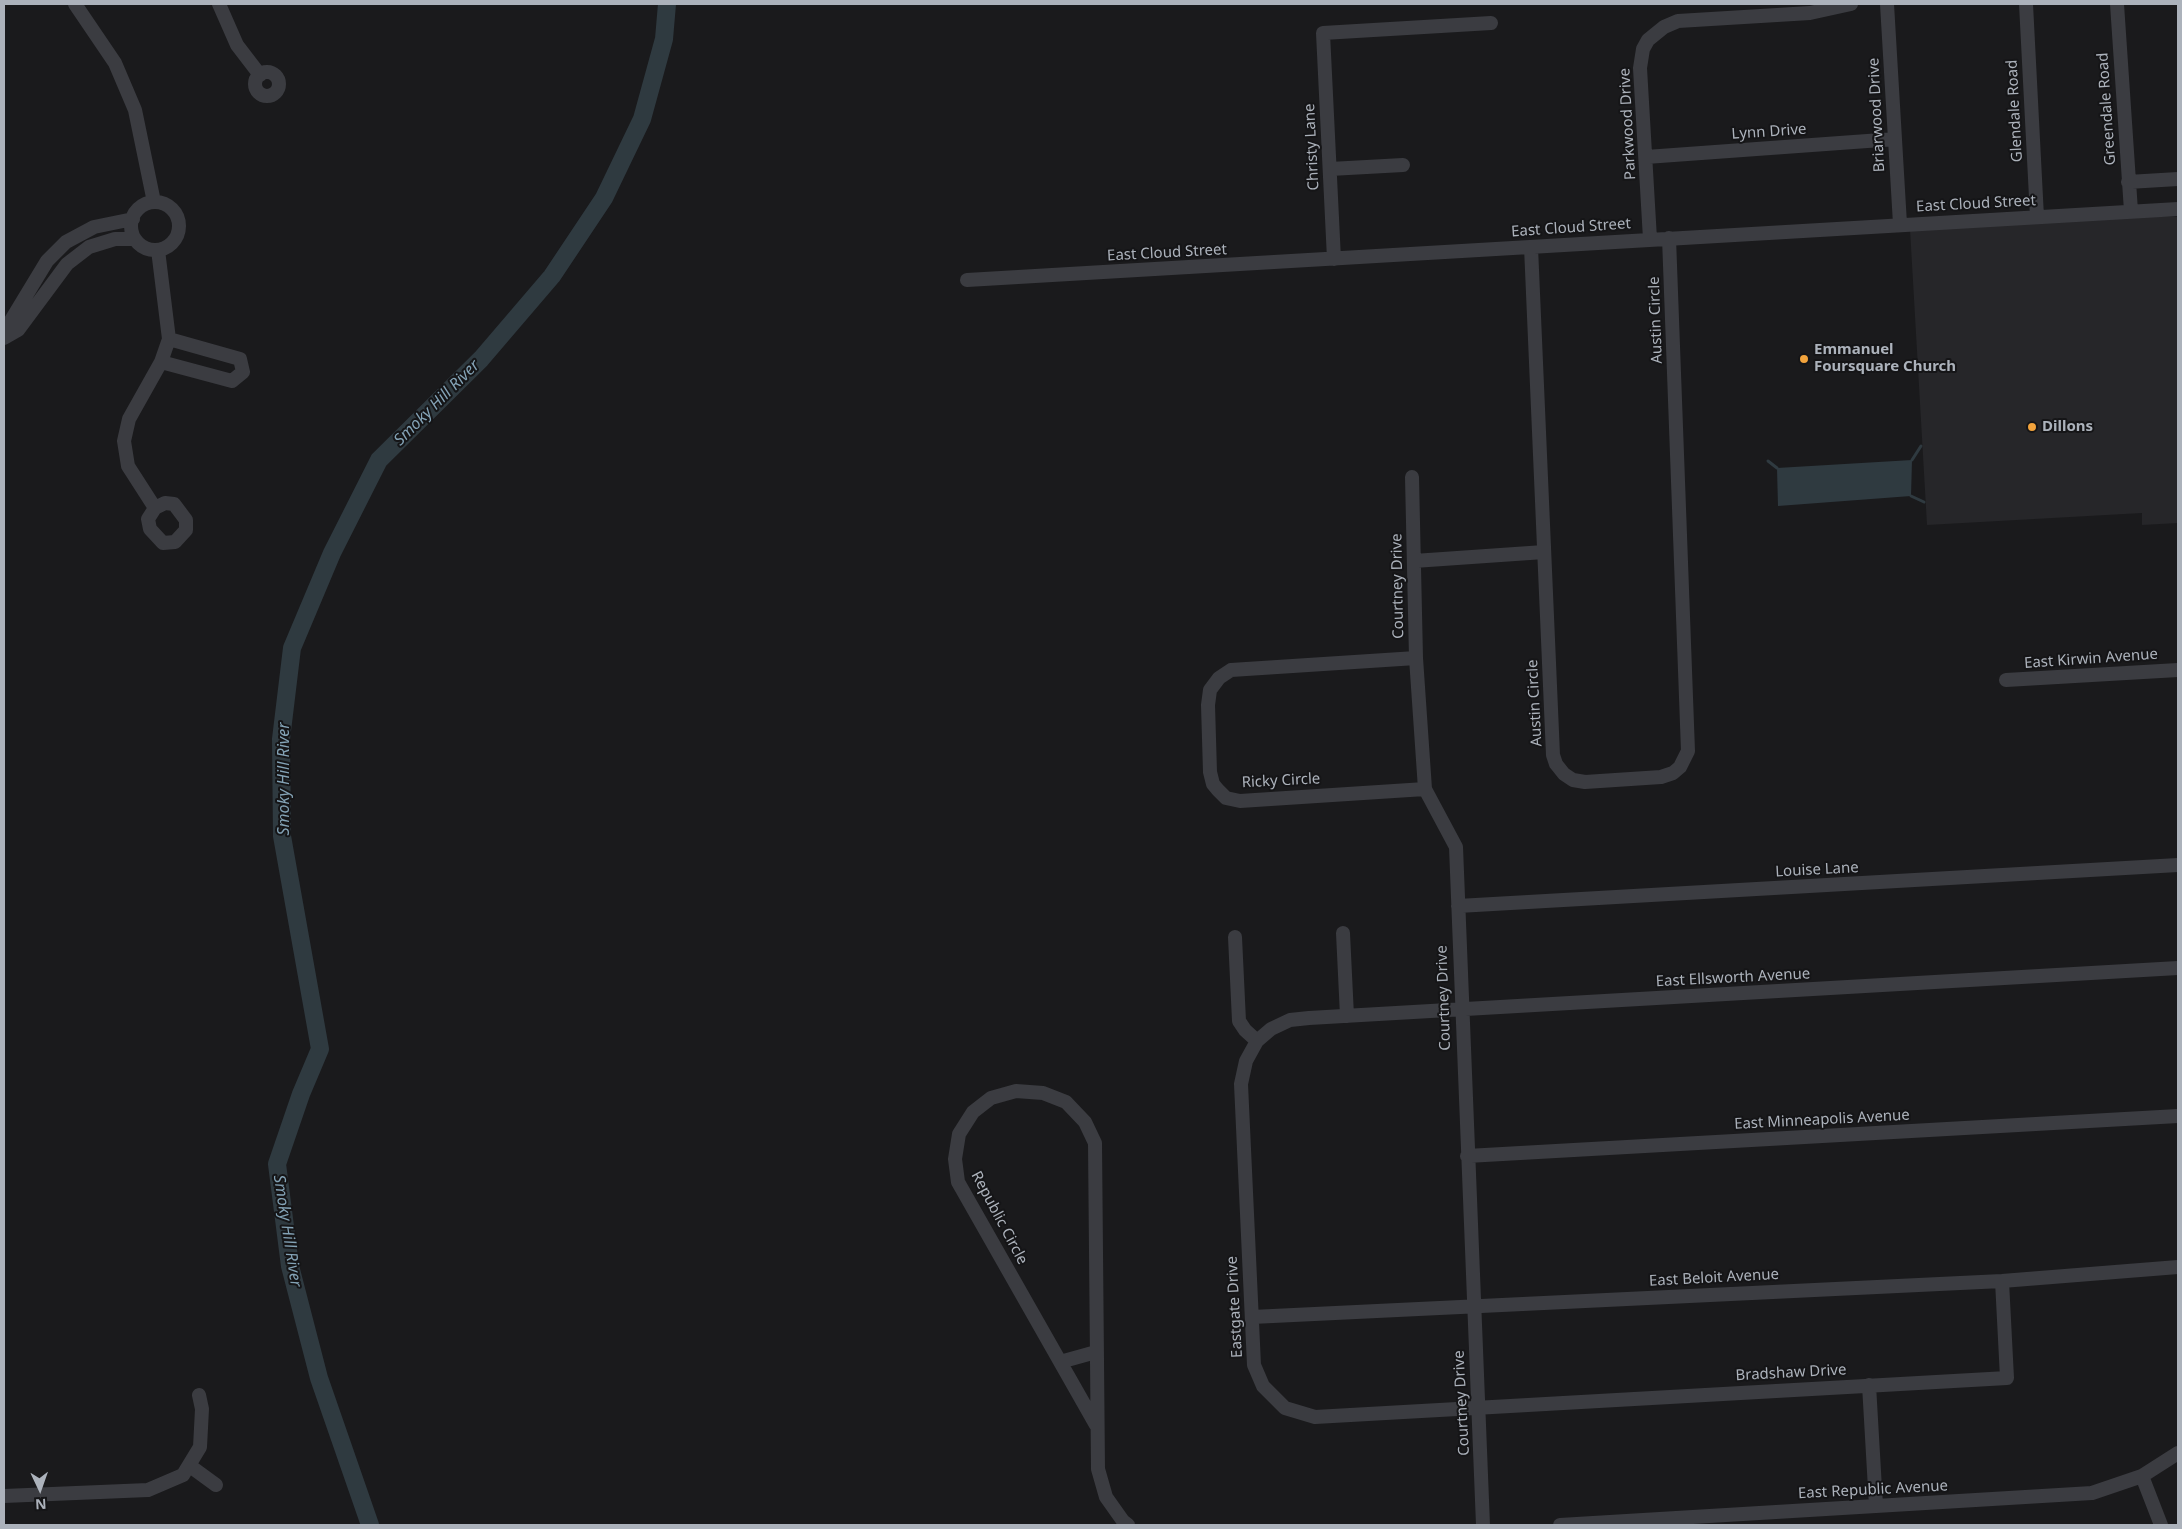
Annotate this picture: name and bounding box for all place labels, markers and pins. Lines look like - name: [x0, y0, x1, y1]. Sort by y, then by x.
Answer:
- place label: Emmanuel Foursquare Church: [1814, 341, 1956, 376]
- marker: Emmanuel Foursquare Church: [1798, 353, 1810, 365]
- place label: Dillons: [2042, 418, 2093, 436]
- marker: Dillons: [2026, 421, 2038, 433]

